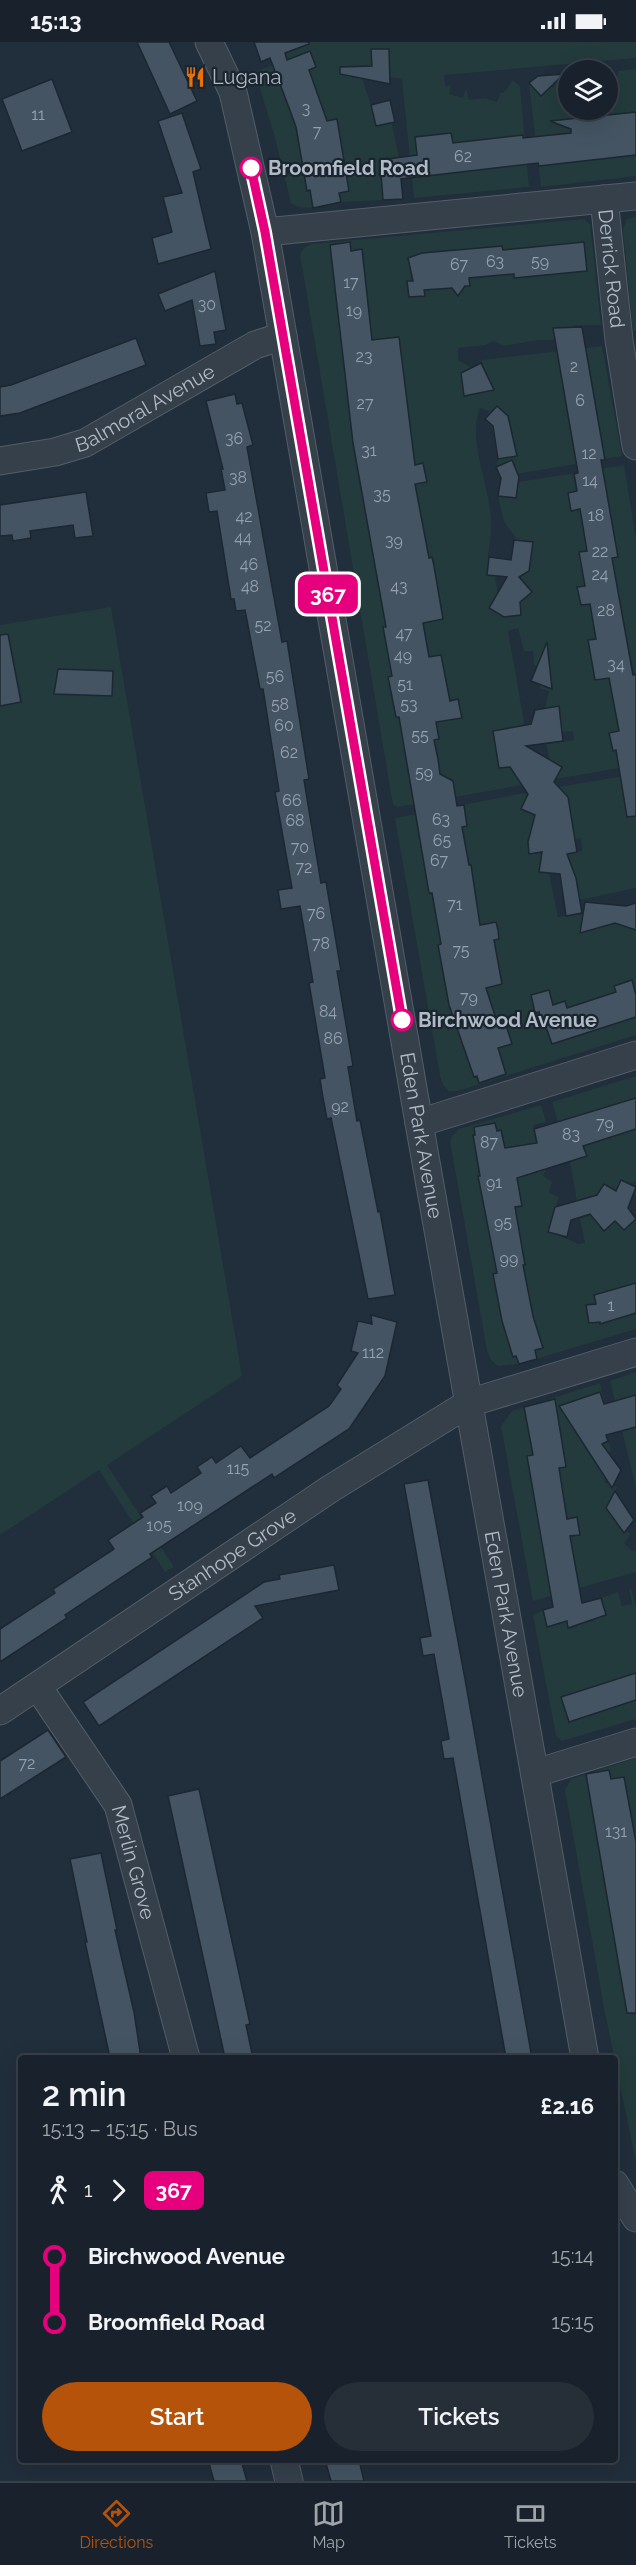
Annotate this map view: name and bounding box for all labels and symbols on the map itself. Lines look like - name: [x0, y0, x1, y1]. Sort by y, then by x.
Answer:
- restaurant icon: Lugana: [183, 65, 207, 89]
- place label: Lugana: [212, 65, 281, 89]
- house number: 3: [302, 99, 310, 118]
- house number: 11: [31, 105, 45, 124]
- house number: 7: [313, 122, 322, 141]
- house number: 62: [454, 147, 472, 166]
- place label: Broomfield Road: [268, 156, 429, 180]
- marker: Broomfield Road: [240, 157, 262, 179]
- street label: Derrick Road: [593, 208, 630, 329]
- house number: 63: [486, 252, 504, 271]
- house number: 59: [531, 252, 549, 271]
- house number: 67: [450, 255, 469, 274]
- house number: 17: [343, 273, 359, 292]
- house number: 30: [198, 295, 216, 314]
- house number: 19: [346, 301, 362, 320]
- house number: 23: [356, 347, 372, 366]
- house number: 2: [570, 357, 578, 376]
- street label: Balmoral Avenue: [72, 359, 219, 457]
- house number: 6: [575, 391, 585, 410]
- house number: 27: [357, 394, 374, 413]
- house number: 36: [225, 429, 243, 448]
- house number: 31: [361, 441, 377, 460]
- house number: 12: [581, 444, 597, 463]
- house number: 38: [229, 468, 247, 487]
- house number: 14: [582, 471, 598, 490]
- house number: 35: [373, 485, 391, 504]
- house number: 18: [588, 506, 604, 525]
- house number: 42: [235, 507, 253, 526]
- house number: 44: [234, 528, 252, 547]
- house number: 39: [385, 531, 403, 550]
- house number: 22: [592, 542, 608, 561]
- house number: 46: [240, 555, 258, 574]
- house number: 24: [591, 565, 609, 584]
- line badge: 367: [294, 574, 362, 614]
- house number: 48: [241, 577, 259, 596]
- house number: 43: [390, 577, 408, 596]
- house number: 28: [597, 601, 615, 620]
- house number: 52: [254, 616, 272, 635]
- house number: 47: [395, 624, 413, 643]
- house number: 49: [394, 646, 412, 665]
- house number: 34: [607, 655, 625, 674]
- house number: 56: [266, 667, 284, 686]
- house number: 51: [397, 675, 413, 694]
- house number: 58: [271, 695, 289, 714]
- house number: 53: [400, 695, 418, 714]
- house number: 60: [274, 716, 294, 735]
- house number: 55: [411, 726, 429, 745]
- house number: 62: [280, 743, 298, 762]
- house number: 59: [415, 763, 433, 782]
- house number: 66: [282, 791, 302, 810]
- house number: 63: [432, 810, 450, 829]
- house number: 68: [285, 811, 305, 830]
- house number: 65: [433, 831, 451, 850]
- house number: 70: [291, 838, 309, 857]
- house number: 67: [430, 851, 449, 870]
- house number: 72: [296, 858, 312, 877]
- house number: 71: [447, 895, 463, 914]
- house number: 76: [307, 904, 325, 923]
- house number: 78: [312, 934, 330, 953]
- house number: 75: [452, 941, 470, 960]
- house number: 79: [460, 988, 478, 1007]
- house number: 84: [319, 1002, 337, 1021]
- place label: Birchwood Avenue: [418, 1008, 597, 1032]
- marker: Birchwood Avenue: [391, 1009, 413, 1031]
- house number: 86: [323, 1029, 343, 1048]
- street label: Eden Park Avenue: [395, 1050, 448, 1221]
- house number: 92: [331, 1097, 349, 1116]
- house number: 79: [596, 1114, 614, 1133]
- house number: 83: [562, 1125, 580, 1144]
- house number: 87: [480, 1133, 498, 1152]
- house number: 91: [486, 1173, 502, 1192]
- house number: 95: [494, 1213, 512, 1232]
- house number: 99: [500, 1249, 518, 1268]
- house number: 1: [608, 1296, 615, 1315]
- house number: 112: [362, 1343, 384, 1362]
- house number: 115: [227, 1459, 249, 1478]
- house number: 109: [177, 1496, 203, 1515]
- street label: Stanhope Grove: [164, 1503, 301, 1606]
- house number: 105: [146, 1516, 172, 1535]
- street label: Eden Park Avenue: [480, 1529, 533, 1699]
- house number: 72: [19, 1754, 35, 1773]
- street label: Merlin Grove: [107, 1803, 160, 1922]
- house number: 131: [605, 1822, 627, 1841]

